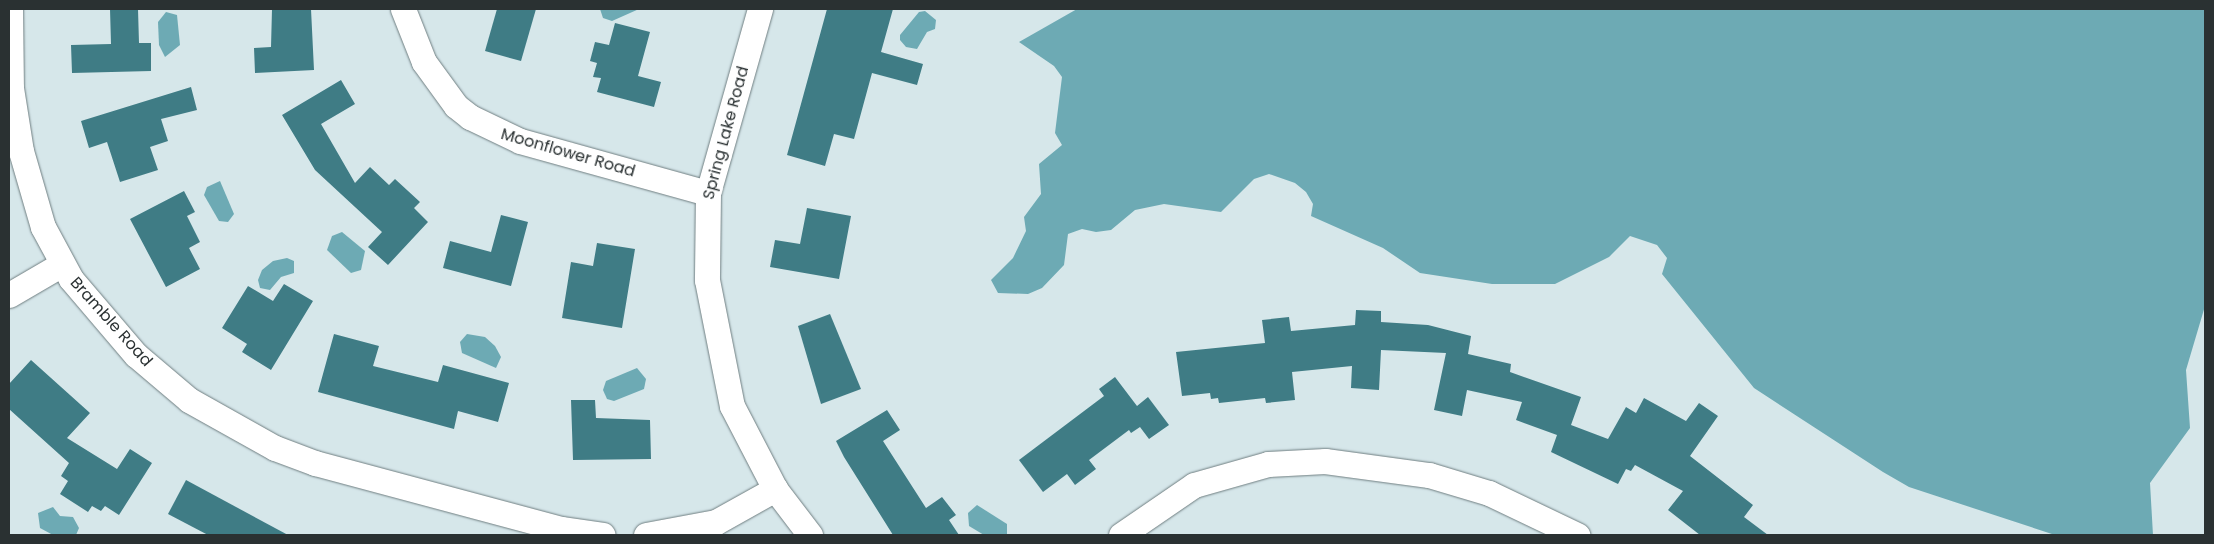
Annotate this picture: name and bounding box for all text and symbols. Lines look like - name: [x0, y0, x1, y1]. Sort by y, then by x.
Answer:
- street label: Spring Lake Road: [699, 64, 753, 202]
- street label: Moonflower Road: [499, 125, 637, 181]
- street label: Bramble Road: [66, 273, 156, 371]

